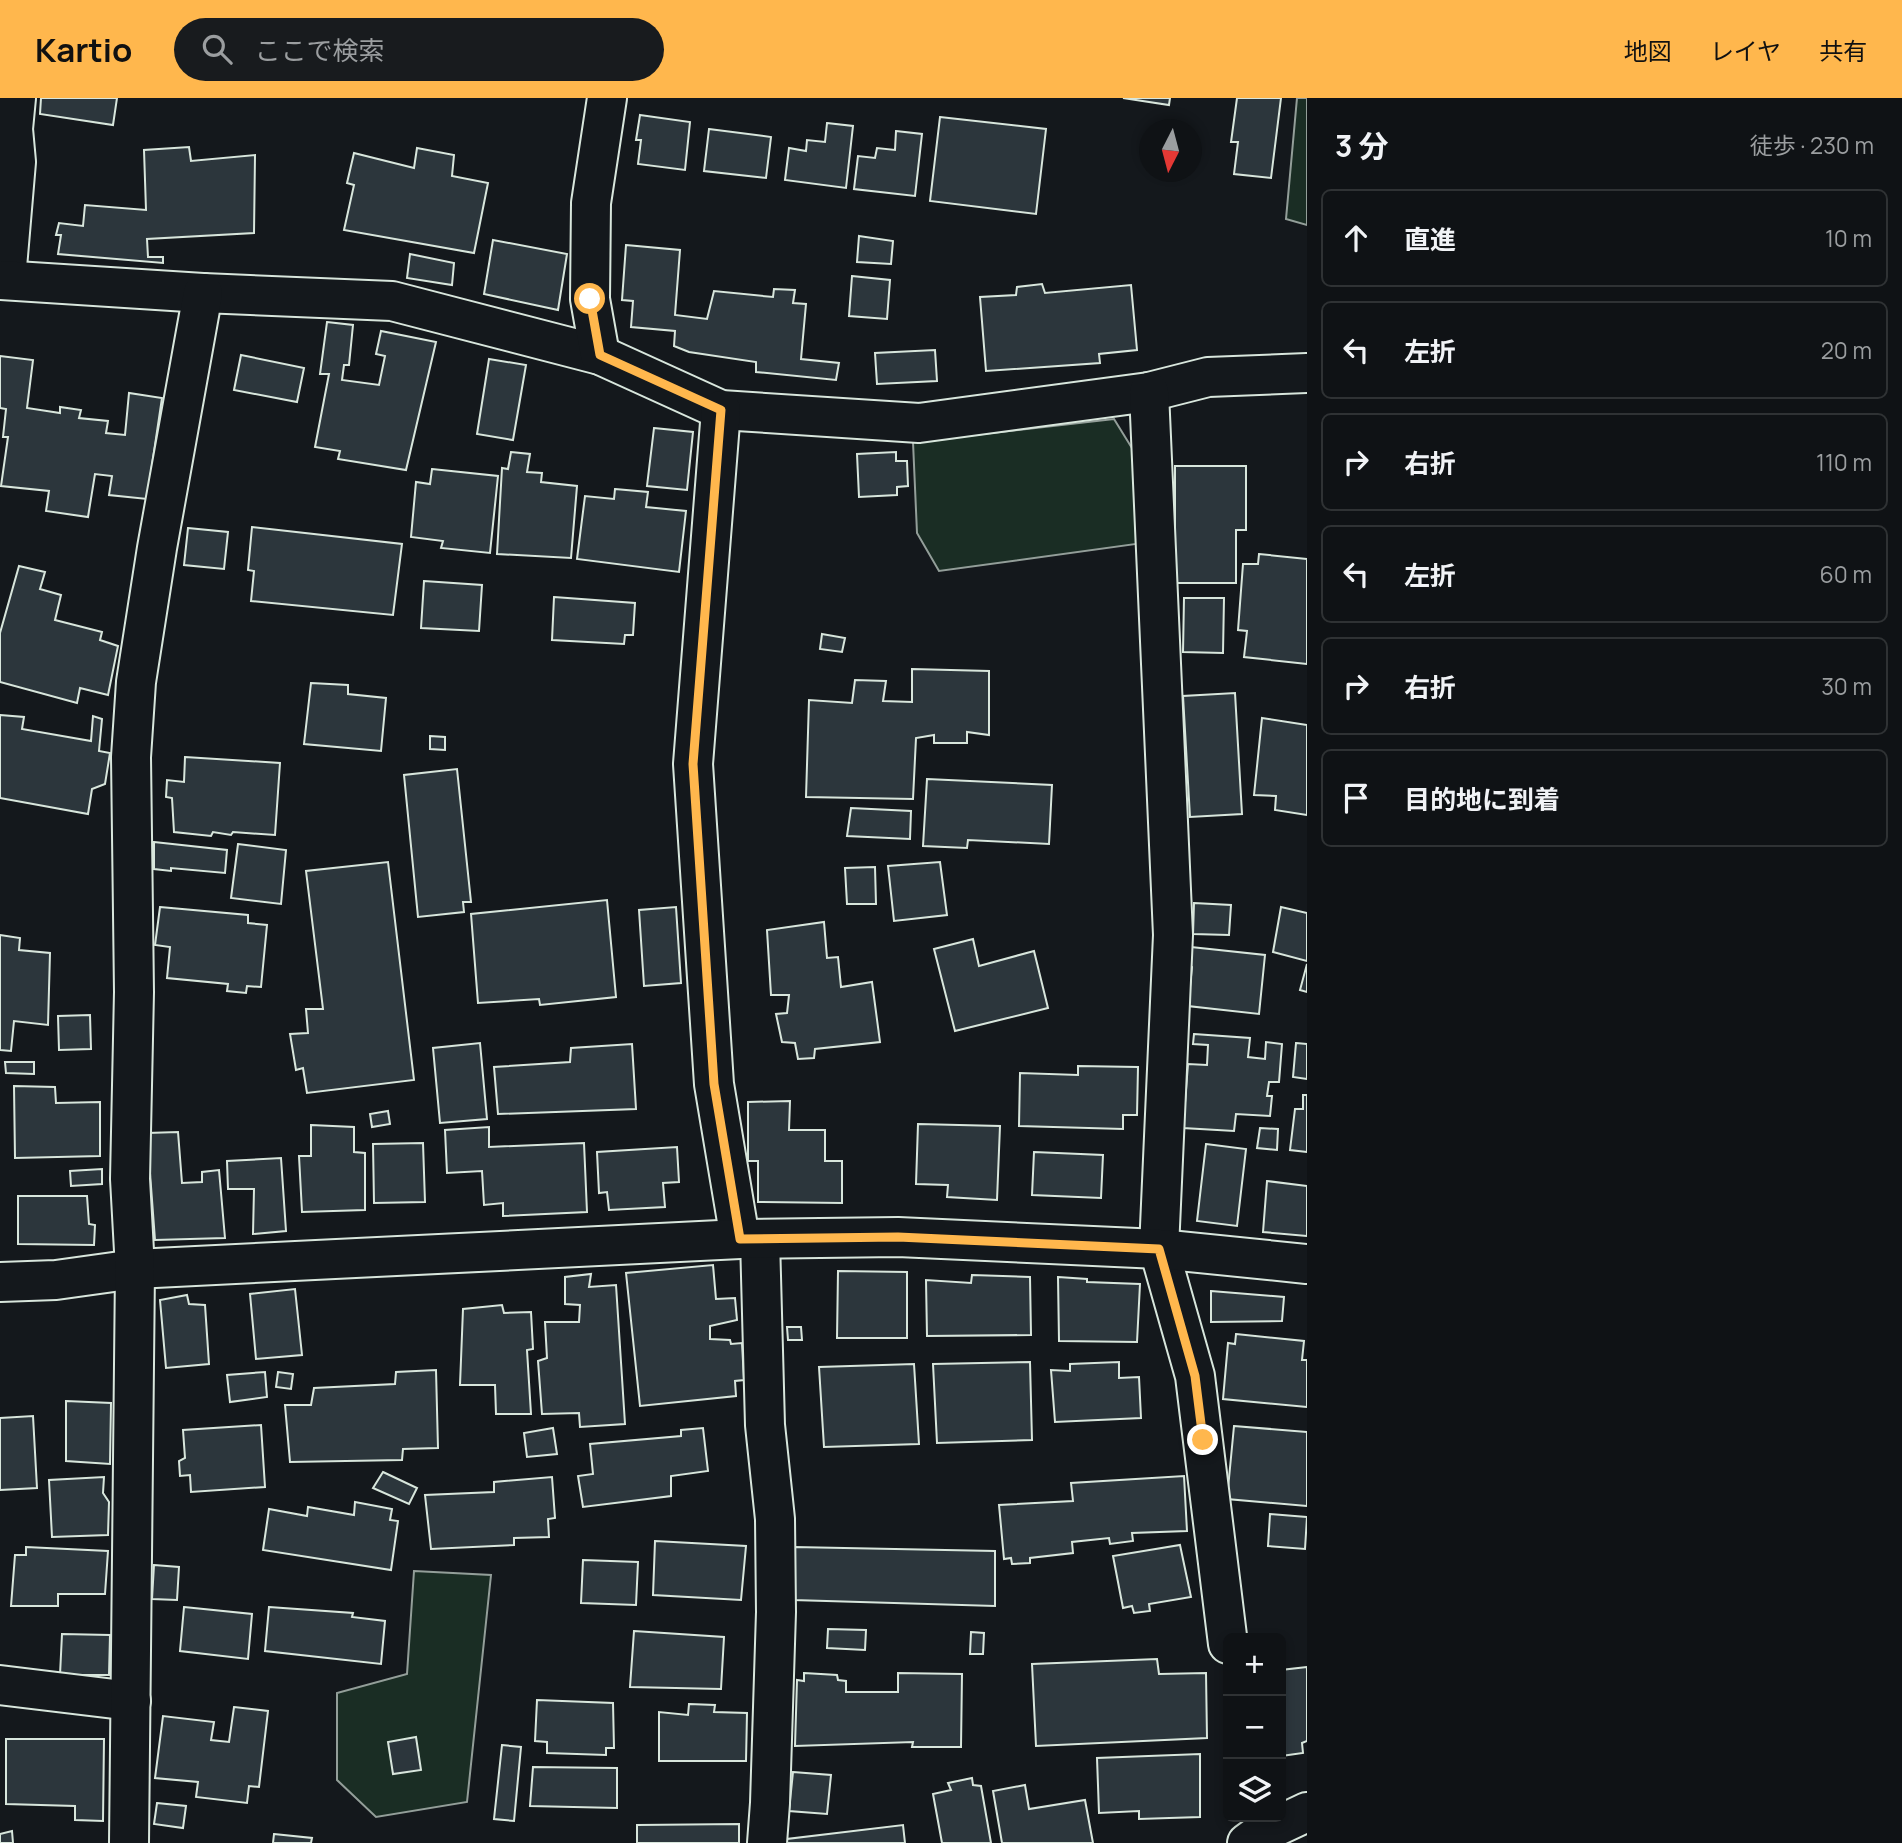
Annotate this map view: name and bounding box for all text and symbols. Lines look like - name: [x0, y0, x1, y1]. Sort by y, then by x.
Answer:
- search box: [174, 18, 664, 81]
- text: Kartio: [35, 27, 132, 72]
- icon: search: [198, 30, 236, 68]
- text: ここで検索: [254, 32, 384, 68]
- text: 地図: [1624, 34, 1672, 67]
- text: レイヤ: [1710, 34, 1781, 67]
- text: 共有: [1819, 34, 1867, 67]
- north arrow: [1139, 119, 1202, 182]
- text: 3 分: [1335, 125, 1388, 166]
- text: 徒歩 · 230 m: [1750, 129, 1874, 161]
- icon: ahead: [1337, 219, 1375, 257]
- text: 直進: [1404, 221, 1456, 257]
- text: 10 m: [1825, 222, 1872, 254]
- route start: [574, 283, 605, 314]
- icon: left: [1337, 331, 1375, 369]
- text: 左折: [1404, 333, 1456, 369]
- text: 20 m: [1821, 334, 1872, 366]
- icon: right: [1337, 443, 1375, 481]
- text: 右折: [1404, 445, 1456, 481]
- text: 110 m: [1816, 446, 1872, 478]
- icon: left: [1337, 555, 1375, 593]
- text: 左折: [1404, 557, 1456, 593]
- text: 60 m: [1820, 558, 1872, 590]
- icon: right: [1337, 667, 1375, 705]
- text: 右折: [1404, 669, 1456, 705]
- text: 30 m: [1821, 670, 1872, 702]
- icon: arrive: [1337, 779, 1375, 817]
- text: 目的地に到着: [1404, 781, 1560, 817]
- route end: [1187, 1424, 1218, 1455]
- map controls: [1223, 1633, 1286, 1822]
- button: +: [1223, 1633, 1286, 1696]
- button: −: [1223, 1696, 1286, 1759]
- button: layers: [1223, 1759, 1286, 1822]

